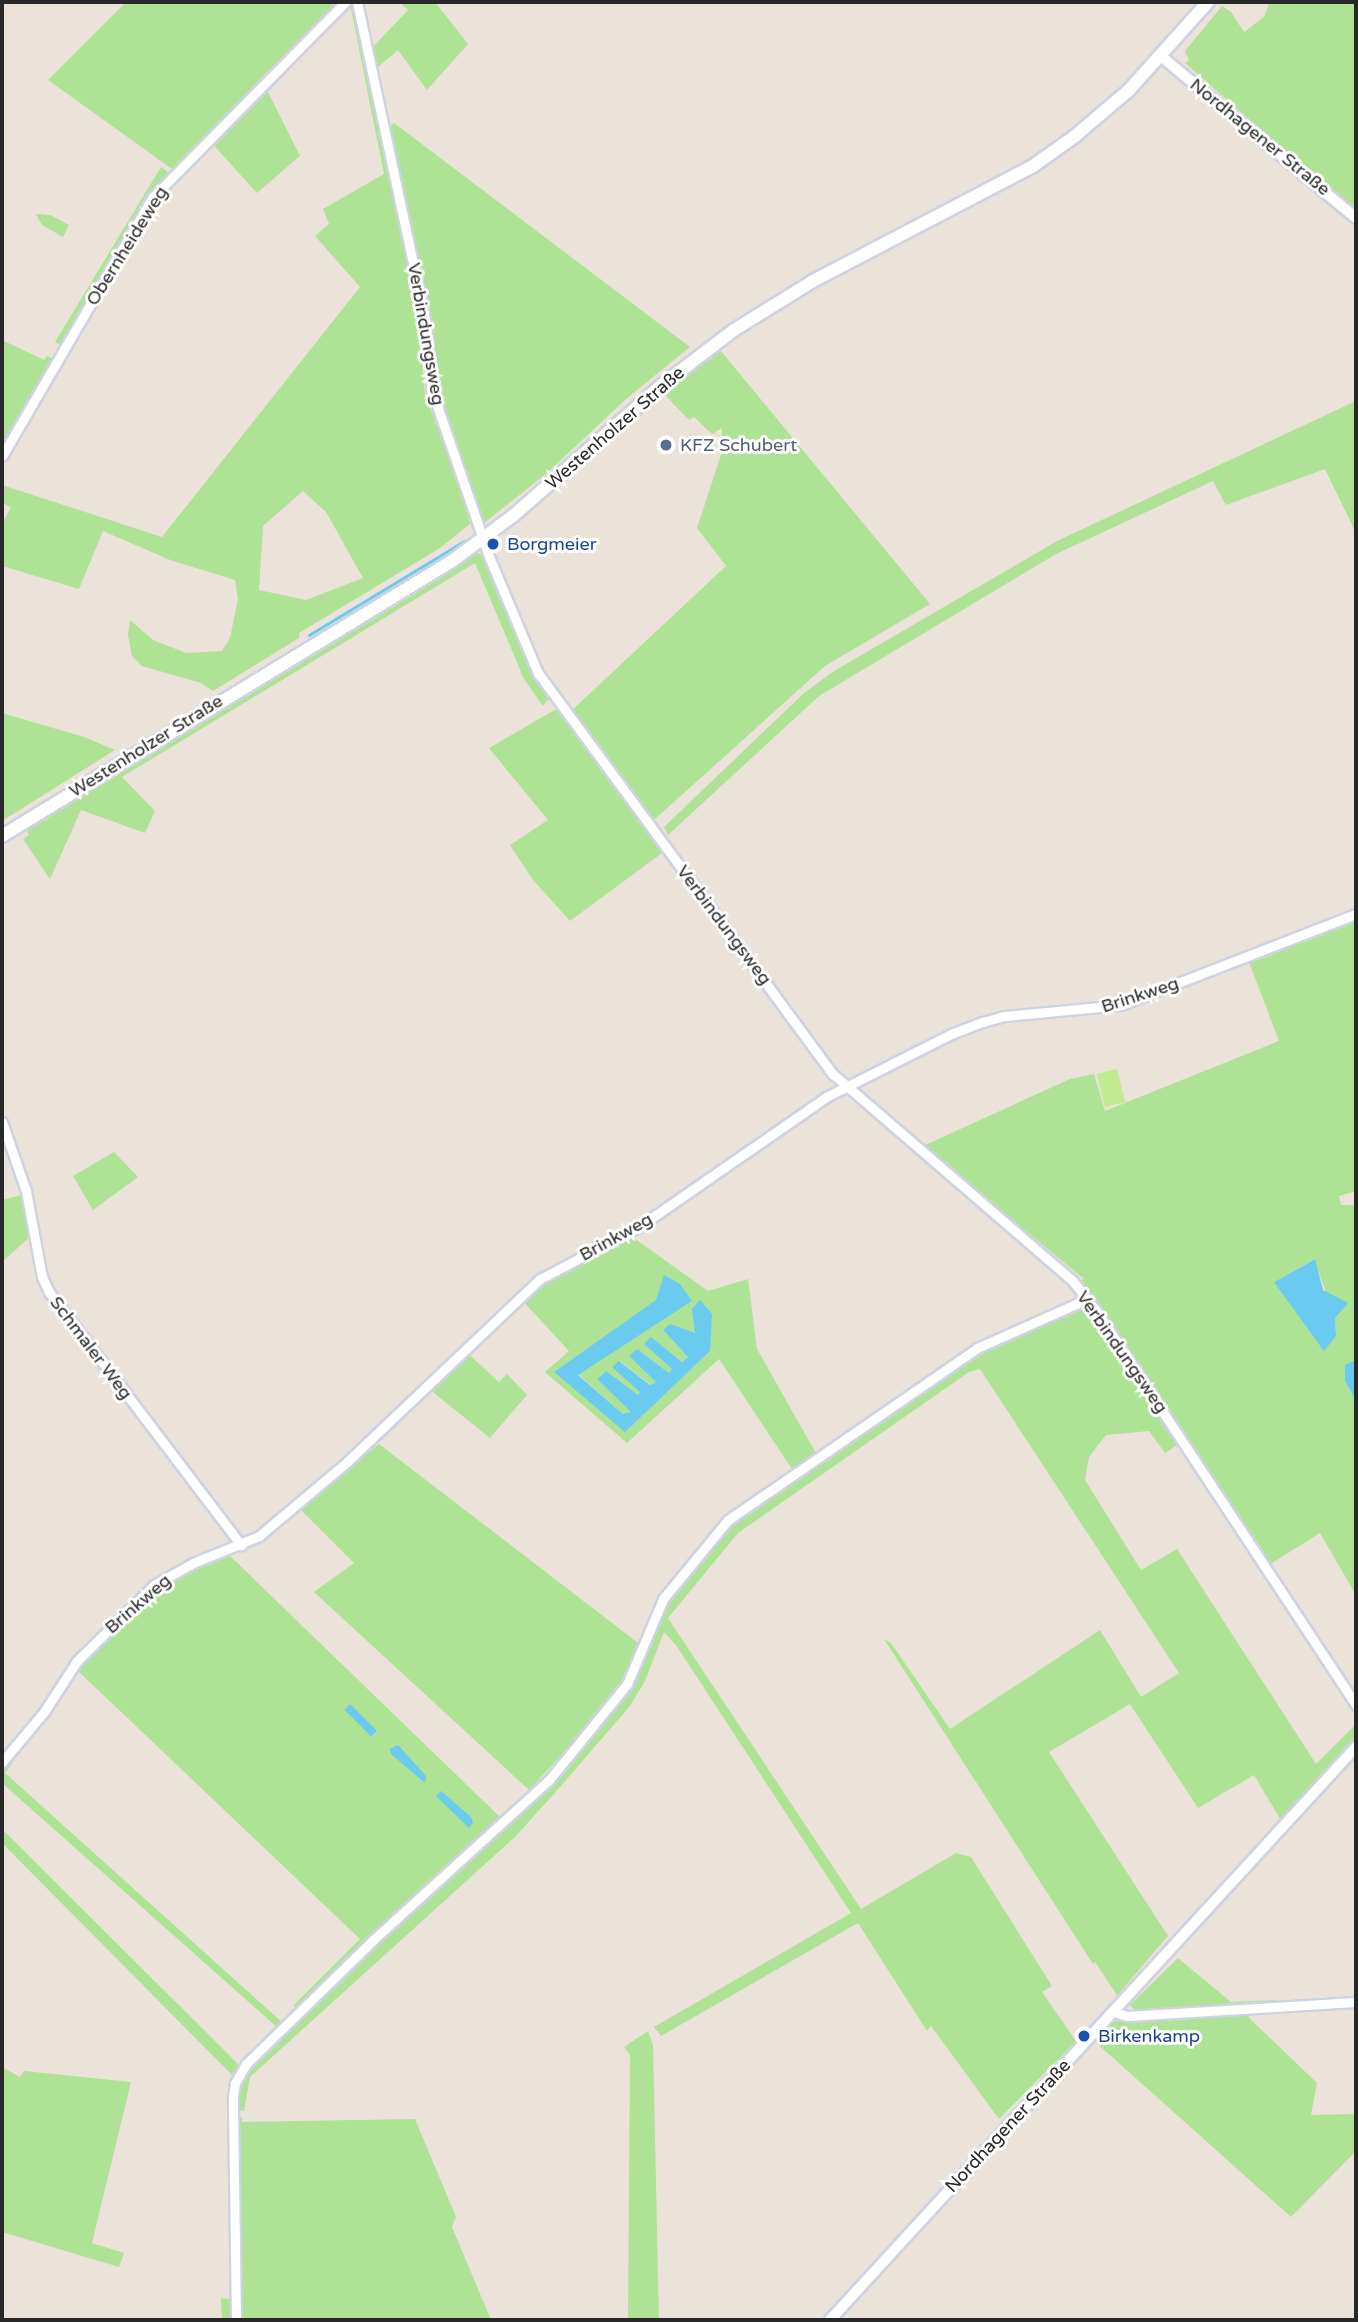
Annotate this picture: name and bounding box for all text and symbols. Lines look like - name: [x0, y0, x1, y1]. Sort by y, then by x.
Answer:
- street label: Nordhagener Straße: [1186, 74, 1334, 200]
- street label: Obernheideweg: [82, 182, 172, 310]
- street label: Verbindungsweg: [403, 261, 449, 407]
- street label: Westenholzer Straße: [541, 362, 689, 494]
- place label: KFZ Schubert: [680, 434, 797, 456]
- marker: KFZ Schubert: [658, 437, 674, 453]
- place label: Borgmeier: [507, 533, 597, 555]
- marker: Borgmeier: [485, 536, 501, 552]
- street label: Westenholzer Straße: [65, 690, 227, 802]
- street label: Verbindungsweg: [672, 861, 776, 989]
- street label: Brinkweg: [1099, 972, 1181, 1018]
- street label: Brinkweg: [576, 1208, 656, 1266]
- street label: Verbindungsweg: [1072, 1287, 1172, 1417]
- street label: Schmaler Weg: [45, 1292, 137, 1404]
- street label: Brinkweg: [101, 1570, 175, 1638]
- place label: Birkenkamp: [1098, 2025, 1200, 2047]
- marker: Birkenkamp: [1076, 2028, 1092, 2044]
- street label: Nordhagener Straße: [941, 2055, 1075, 2197]

